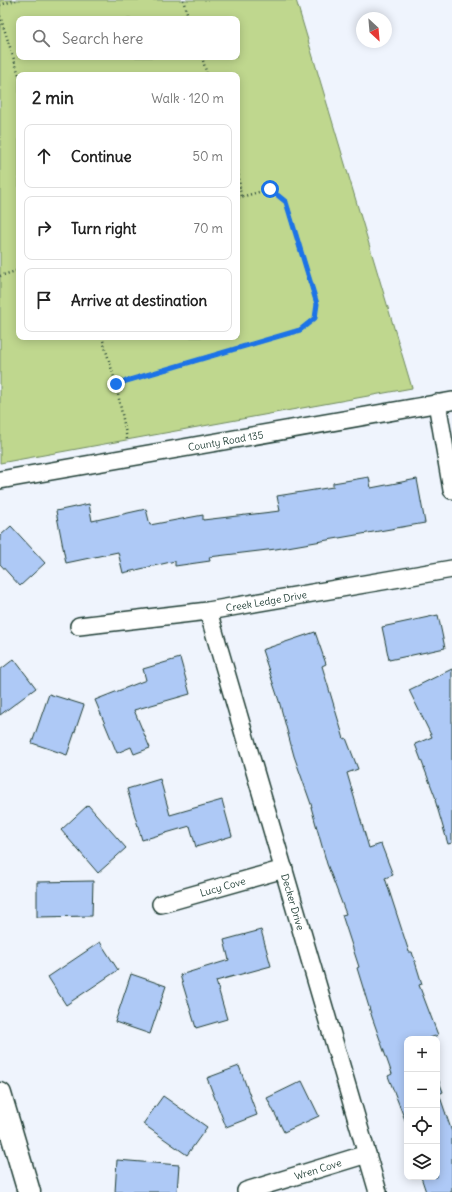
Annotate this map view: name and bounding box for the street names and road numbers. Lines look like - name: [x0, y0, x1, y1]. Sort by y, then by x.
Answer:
- street label: County Road 135: [187, 428, 265, 454]
- street label: Creek Ledge Drive: [225, 588, 308, 615]
- street label: Decker Drive: [278, 872, 307, 932]
- street label: Lucy Cove: [198, 874, 247, 900]
- street label: Wren Cove: [293, 1156, 343, 1183]

